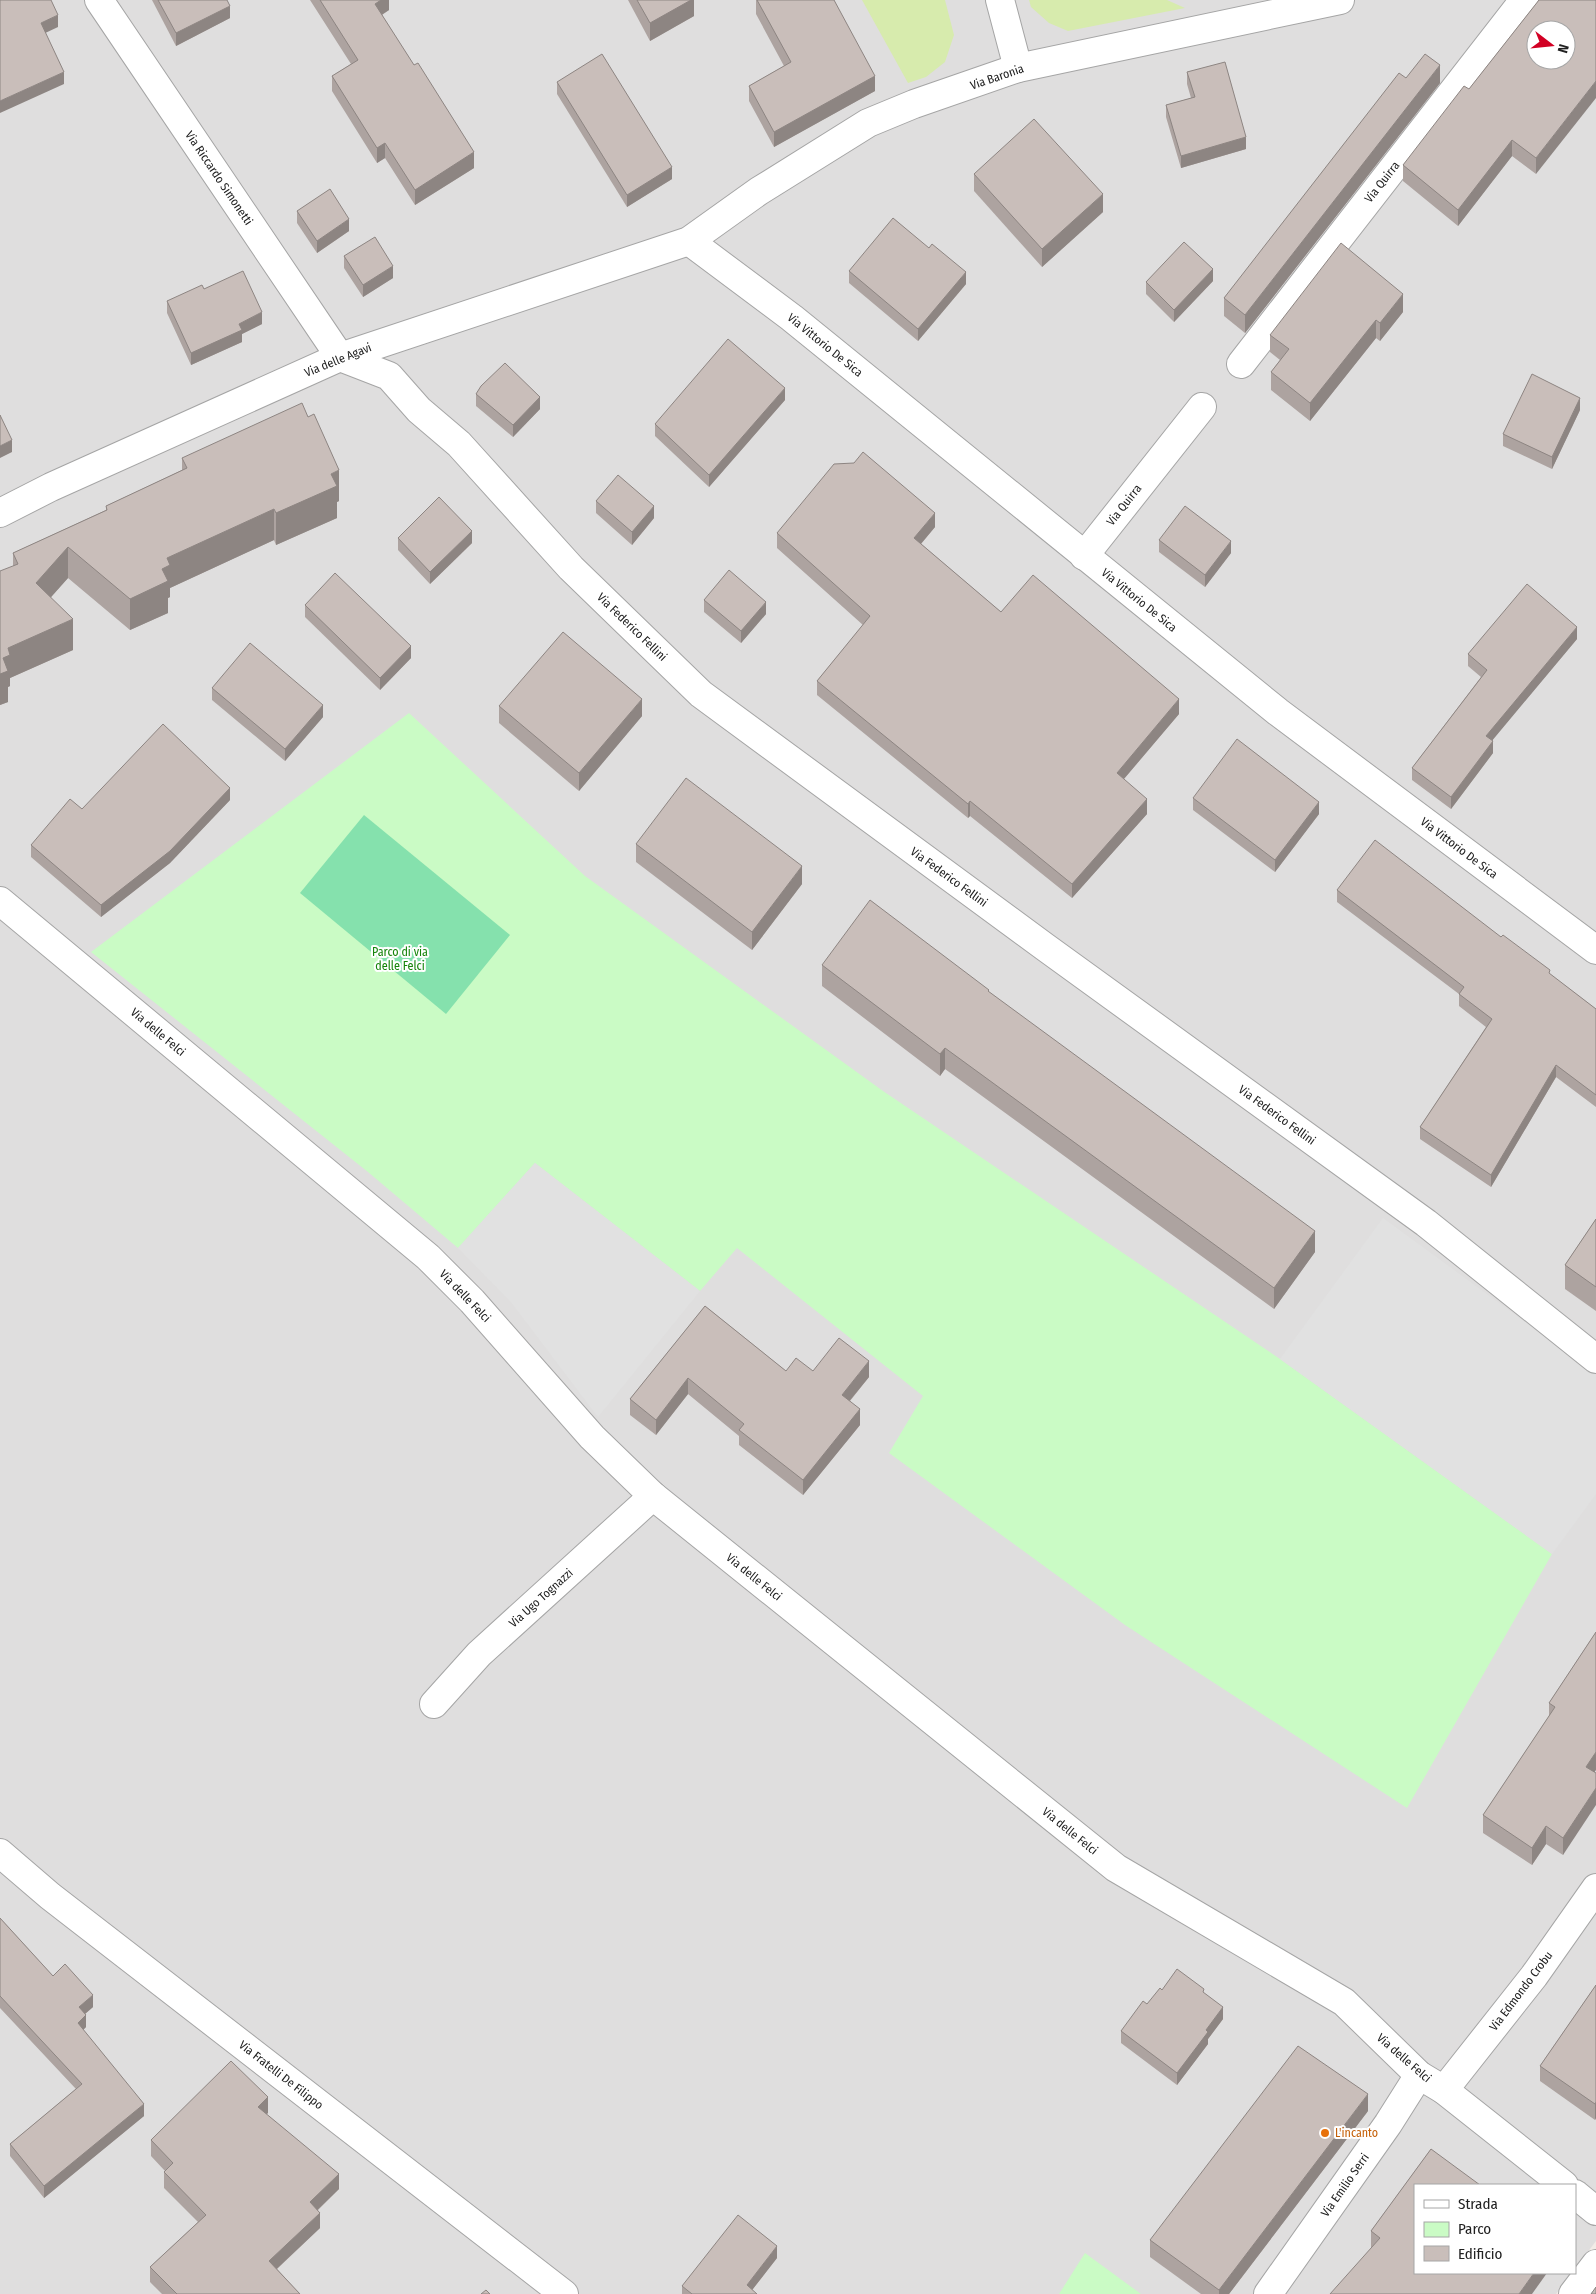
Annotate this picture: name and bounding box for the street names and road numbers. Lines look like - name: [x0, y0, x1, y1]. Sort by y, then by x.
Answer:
- street label: Via Baronia: [968, 61, 1026, 93]
- street label: Via Riccardo Simonetti: [182, 128, 256, 228]
- street label: Via Quirra: [1362, 158, 1403, 205]
- street label: Via Vittorio De Sica: [784, 310, 866, 380]
- street label: Via delle Agavi: [302, 340, 374, 380]
- street label: Via Quirra: [1104, 481, 1145, 528]
- street label: Via Vittorio De Sica: [1098, 565, 1180, 635]
- street label: Via Federico Fellini: [594, 590, 670, 664]
- street label: Via Vittorio De Sica: [1418, 814, 1500, 882]
- street label: Via Federico Fellini: [908, 844, 990, 910]
- street label: Via delle Felci: [128, 1005, 188, 1059]
- street label: Via Federico Fellini: [1236, 1082, 1318, 1148]
- street label: Via delle Felci: [437, 1267, 493, 1325]
- street label: Via delle Felci: [723, 1550, 785, 1604]
- street label: Via Ugo Tognazzi: [506, 1566, 576, 1630]
- street label: Via delle Felci: [1039, 1804, 1101, 1858]
- street label: Via Edmondo Crobu: [1487, 1949, 1555, 2033]
- street label: Via delle Felci: [1374, 2031, 1434, 2085]
- street label: Via Fratelli De Filippo: [236, 2038, 326, 2112]
- street label: Via Emilio Serri: [1318, 2151, 1372, 2219]

